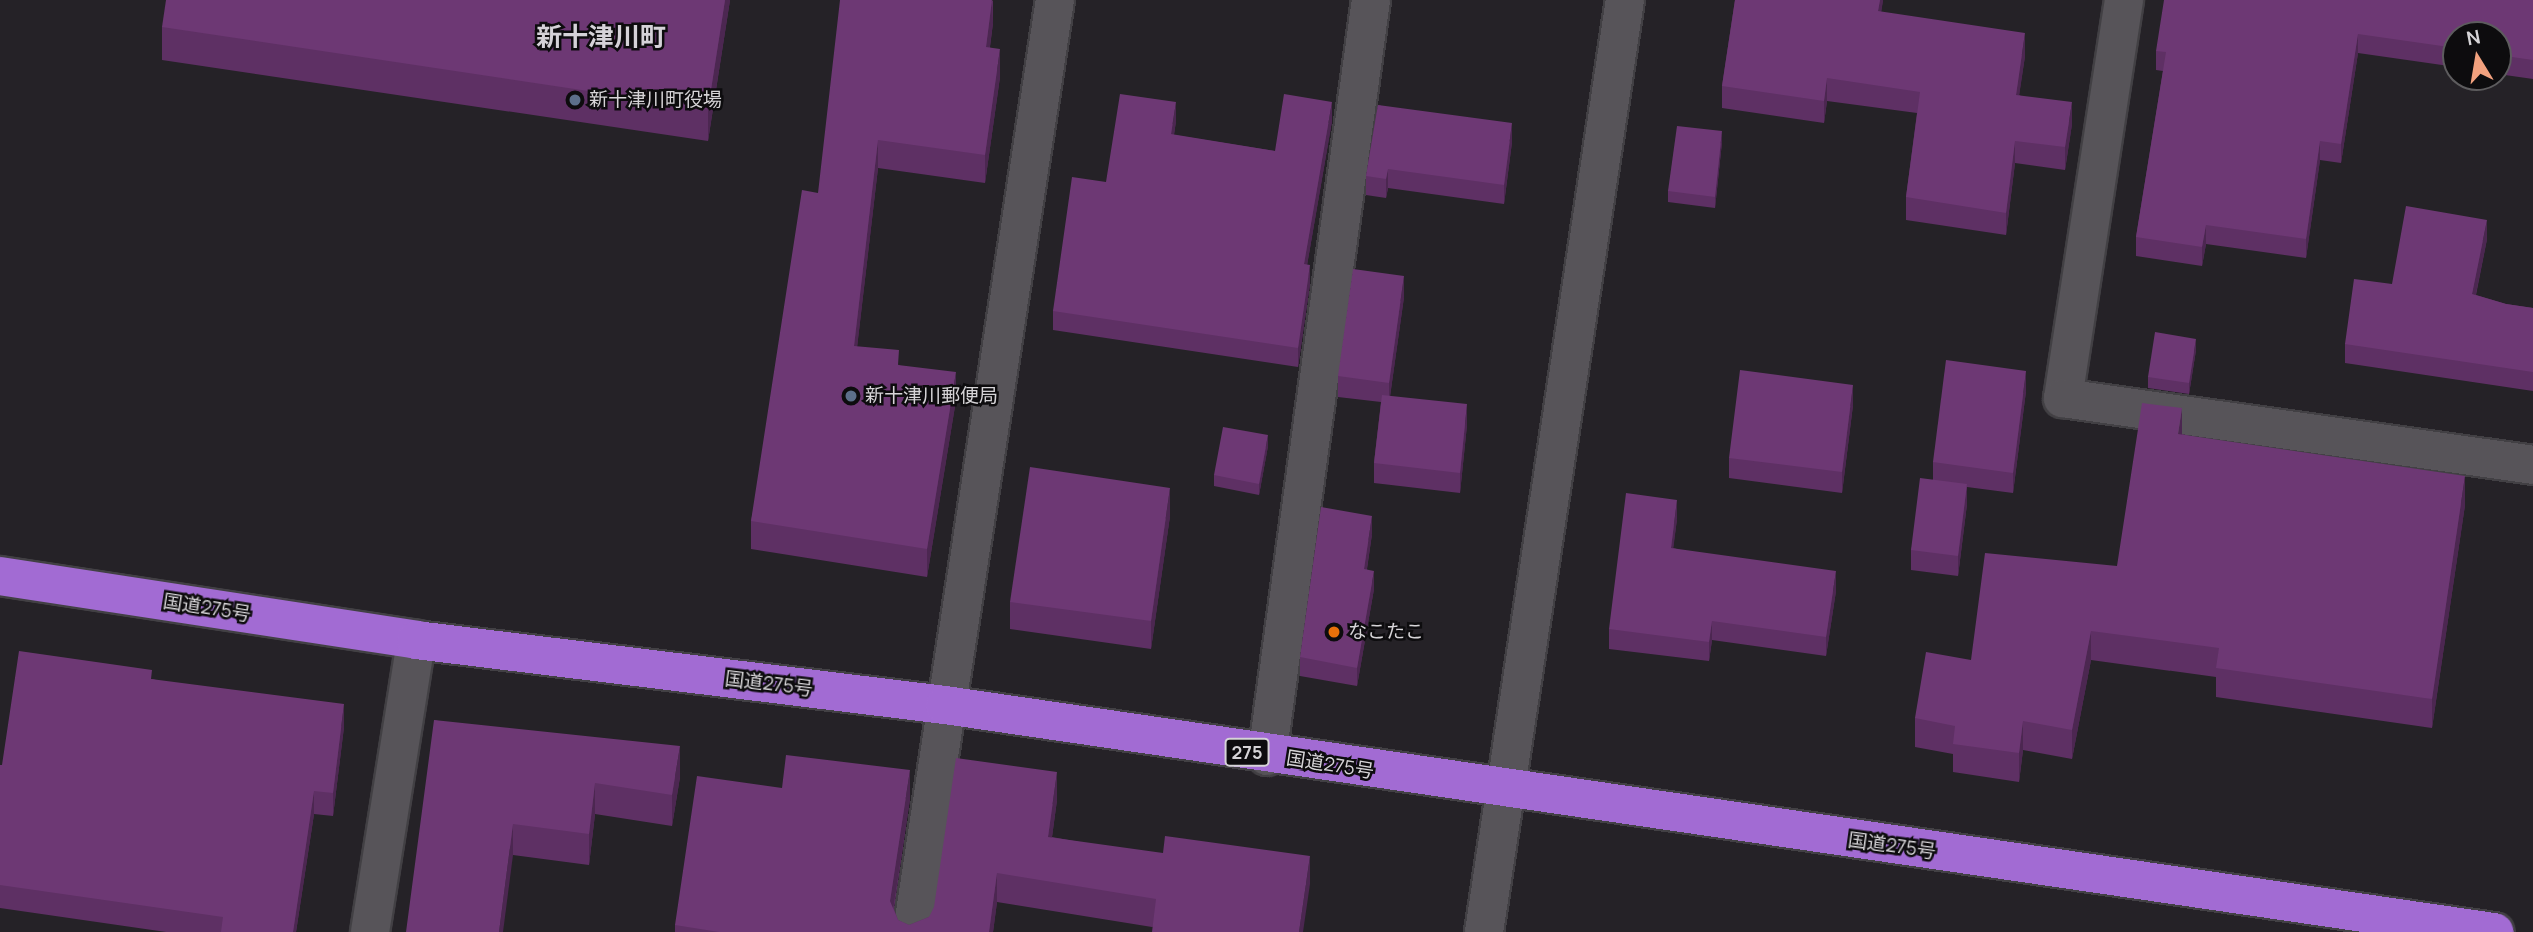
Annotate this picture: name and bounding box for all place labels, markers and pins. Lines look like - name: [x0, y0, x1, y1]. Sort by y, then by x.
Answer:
- place label: 新十津川町役場: [589, 89, 722, 111]
- marker: 新十津川町役場: [567, 92, 583, 108]
- place label: 新十津川郵便局: [865, 385, 998, 407]
- marker: 新十津川郵便局: [843, 388, 859, 404]
- place label: なこたこ: [1348, 621, 1424, 643]
- marker: なこたこ: [1326, 624, 1342, 640]

